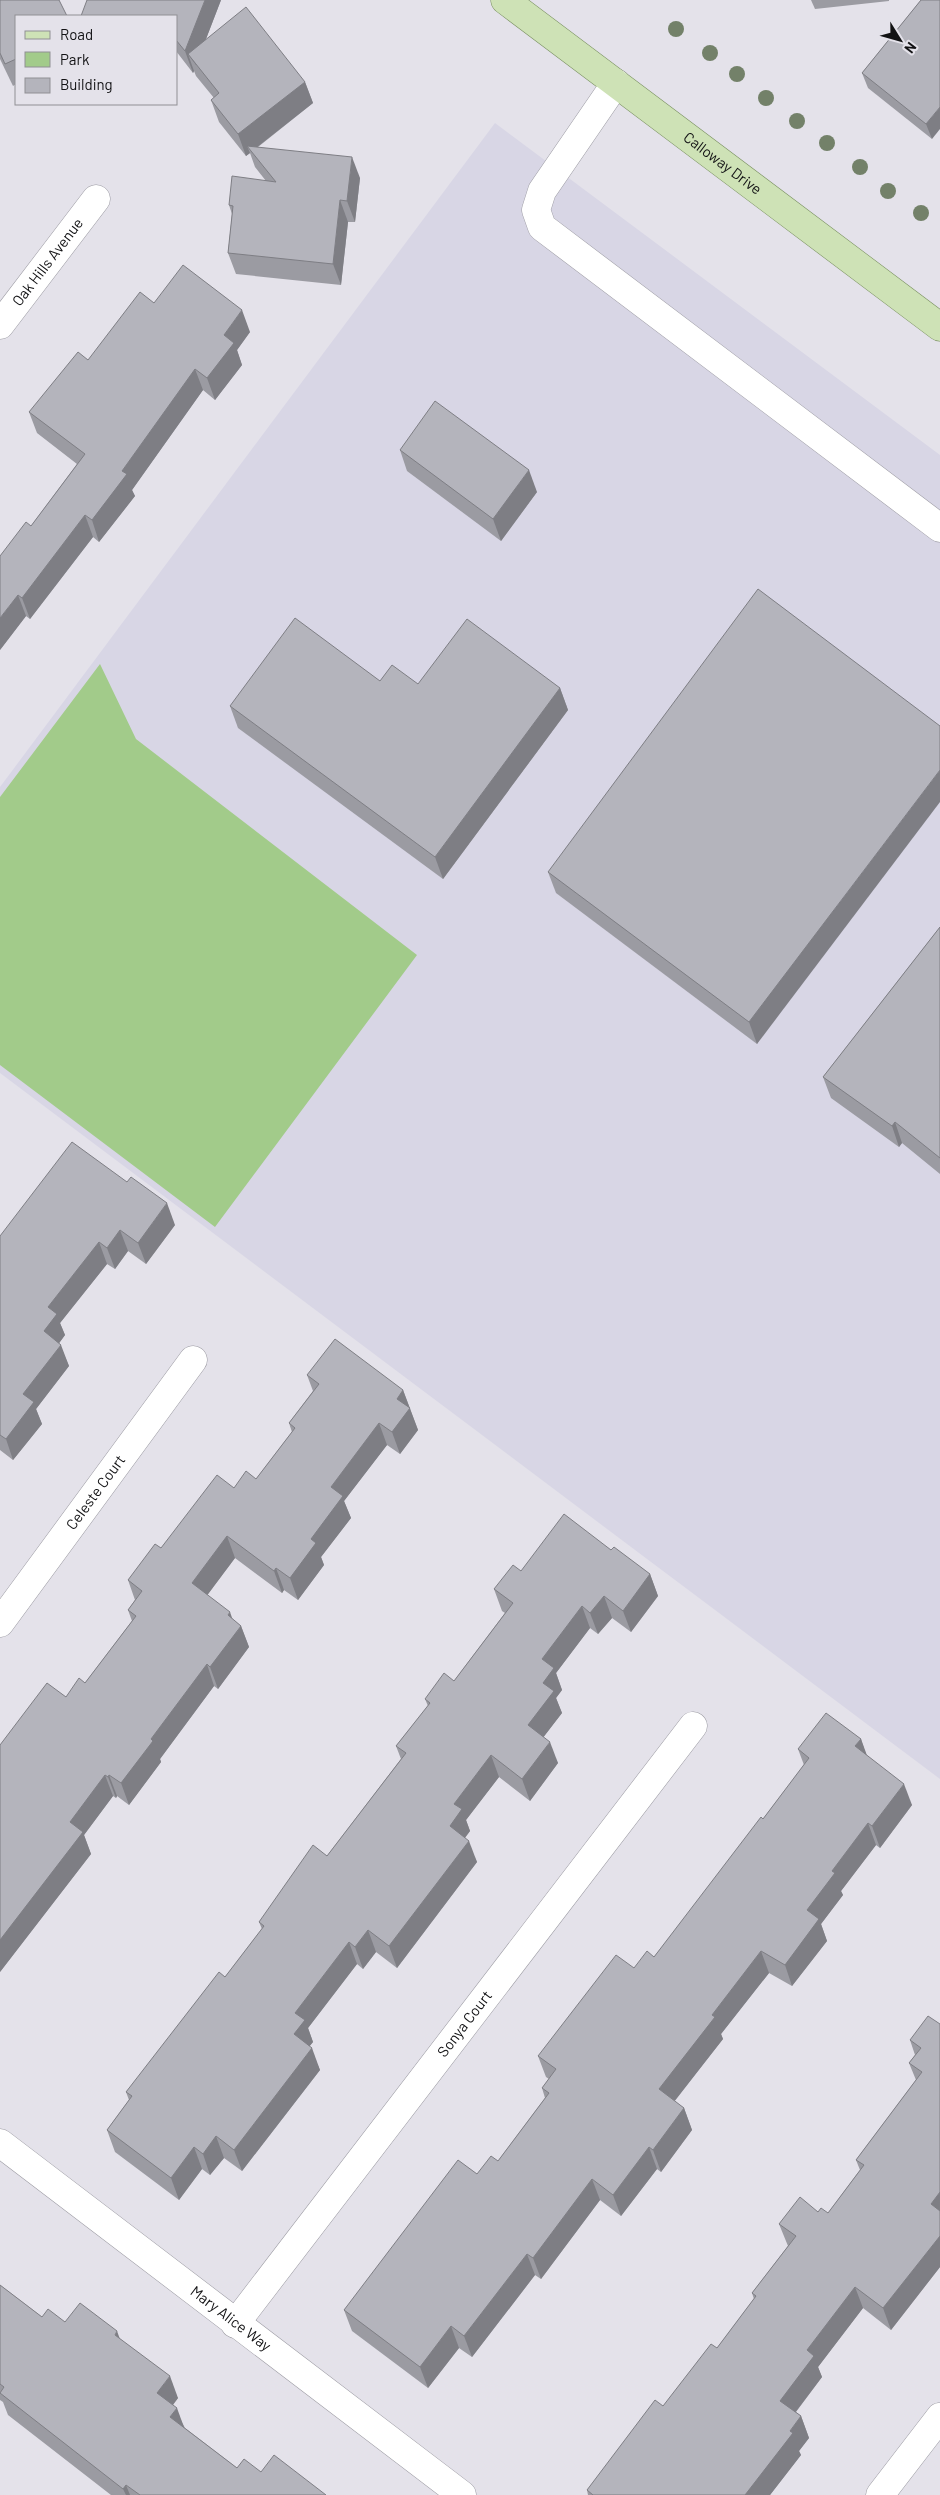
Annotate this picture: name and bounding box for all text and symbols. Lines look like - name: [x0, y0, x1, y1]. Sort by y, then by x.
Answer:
- legend: [15, 15, 178, 105]
- north arrow: [875, 15, 925, 65]
- text: Road: [60, 25, 93, 43]
- text: N: [901, 39, 920, 57]
- text: Park: [60, 50, 90, 68]
- text: Building: [60, 75, 113, 93]
- street label: Calloway Drive: [680, 127, 766, 198]
- street label: Oak Hills Avenue: [8, 214, 86, 309]
- street label: Celeste Court: [62, 1451, 128, 1533]
- street label: Sonya Court: [433, 1987, 495, 2060]
- street label: Mary Alice Way: [188, 2282, 275, 2354]

